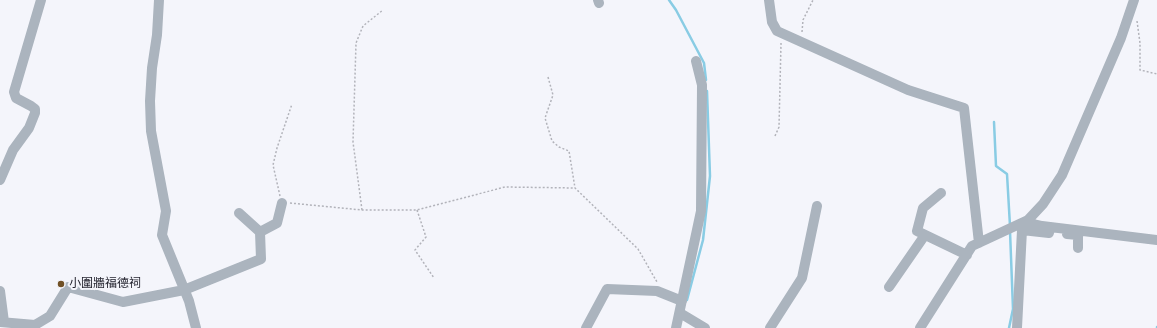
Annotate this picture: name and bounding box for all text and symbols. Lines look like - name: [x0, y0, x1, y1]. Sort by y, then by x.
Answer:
- place label: 小圍牆福德祠: [69, 277, 141, 291]
- marker: 小圍牆福德祠: [56, 279, 66, 289]

